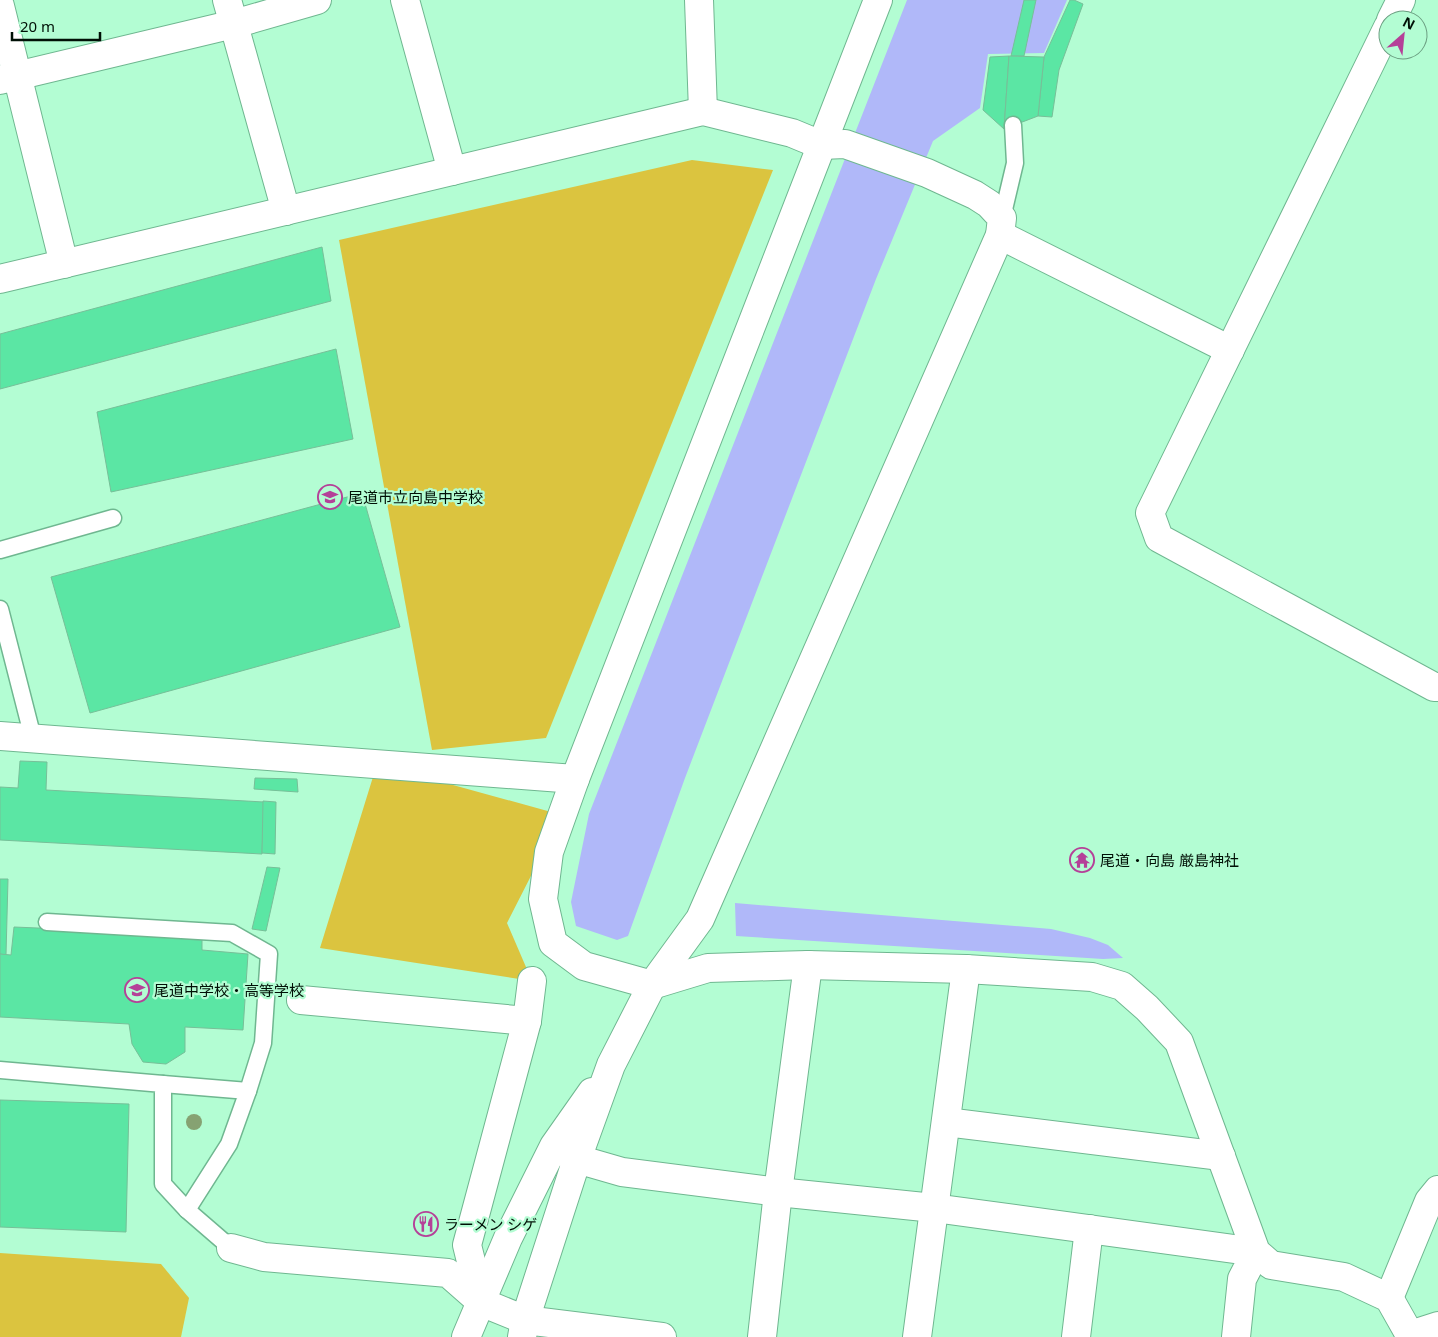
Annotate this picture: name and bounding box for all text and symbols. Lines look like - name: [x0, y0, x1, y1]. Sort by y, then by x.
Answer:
- scale bar: [12, 10, 100, 42]
- north arrow: [1378, 10, 1428, 60]
- text: N: [1400, 12, 1419, 34]
- text: 20 m: [20, 16, 55, 36]
- school or university icon: 尾道市立向島中学校: [317, 484, 343, 510]
- place label: 尾道市立向島中学校: [348, 487, 483, 507]
- temple icon: 尾道・向島 厳島神社: [1069, 847, 1095, 873]
- place label: 尾道・向島 厳島神社: [1100, 850, 1239, 870]
- school or university icon: 尾道中学校・高等学校: [124, 977, 150, 1003]
- place label: 尾道中学校・高等学校: [154, 980, 304, 1000]
- restaurant icon: ラーメン シゲ: [413, 1211, 439, 1237]
- place label: ラーメン シゲ: [444, 1214, 537, 1234]

